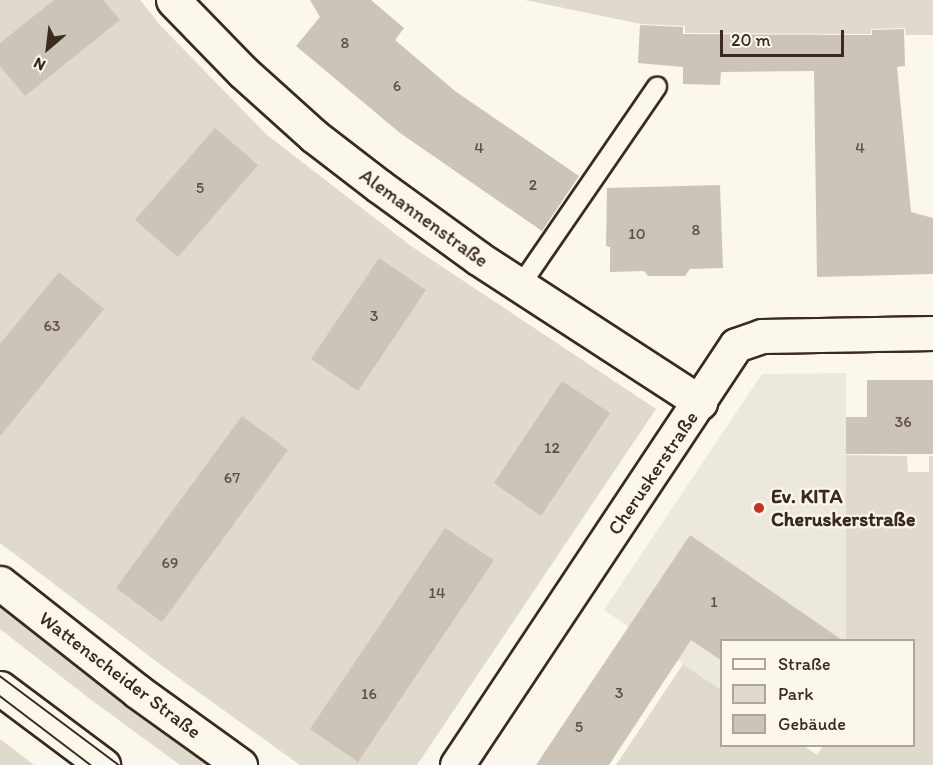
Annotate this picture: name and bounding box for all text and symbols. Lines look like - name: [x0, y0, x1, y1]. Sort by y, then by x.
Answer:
- north arrow: [18, 18, 78, 78]
- scale bar: [723, 18, 848, 56]
- text: 20 m: [731, 29, 771, 51]
- house number: 8: [341, 33, 349, 53]
- text: N: [30, 53, 49, 75]
- house number: 6: [393, 76, 401, 96]
- house number: 4: [474, 138, 484, 158]
- house number: 4: [855, 138, 865, 158]
- street label: Alemannenstraße: [355, 163, 493, 273]
- house number: 2: [529, 175, 537, 195]
- house number: 5: [196, 178, 204, 198]
- house number: 8: [692, 220, 700, 240]
- house number: 10: [628, 224, 646, 244]
- house number: 3: [370, 306, 378, 326]
- house number: 63: [43, 316, 61, 336]
- street label: Cheruskerstraße: [603, 406, 703, 540]
- house number: 36: [894, 412, 912, 432]
- house number: 12: [544, 438, 560, 458]
- house number: 67: [224, 468, 240, 488]
- place label: Ev. KITA Cheruskerstraße: [771, 484, 915, 531]
- marker: Ev. KITA Cheruskerstraße: [752, 501, 766, 515]
- house number: 69: [162, 553, 178, 573]
- house number: 14: [428, 583, 446, 603]
- house number: 1: [710, 592, 718, 612]
- street label: Wattenscheider Straße: [34, 606, 206, 744]
- legend: [720, 639, 915, 747]
- text: Straße: [778, 653, 831, 675]
- house number: 3: [615, 683, 623, 703]
- text: Park: [778, 683, 813, 705]
- house number: 16: [361, 684, 377, 704]
- text: Gebäude: [778, 713, 846, 735]
- house number: 5: [575, 717, 583, 737]

